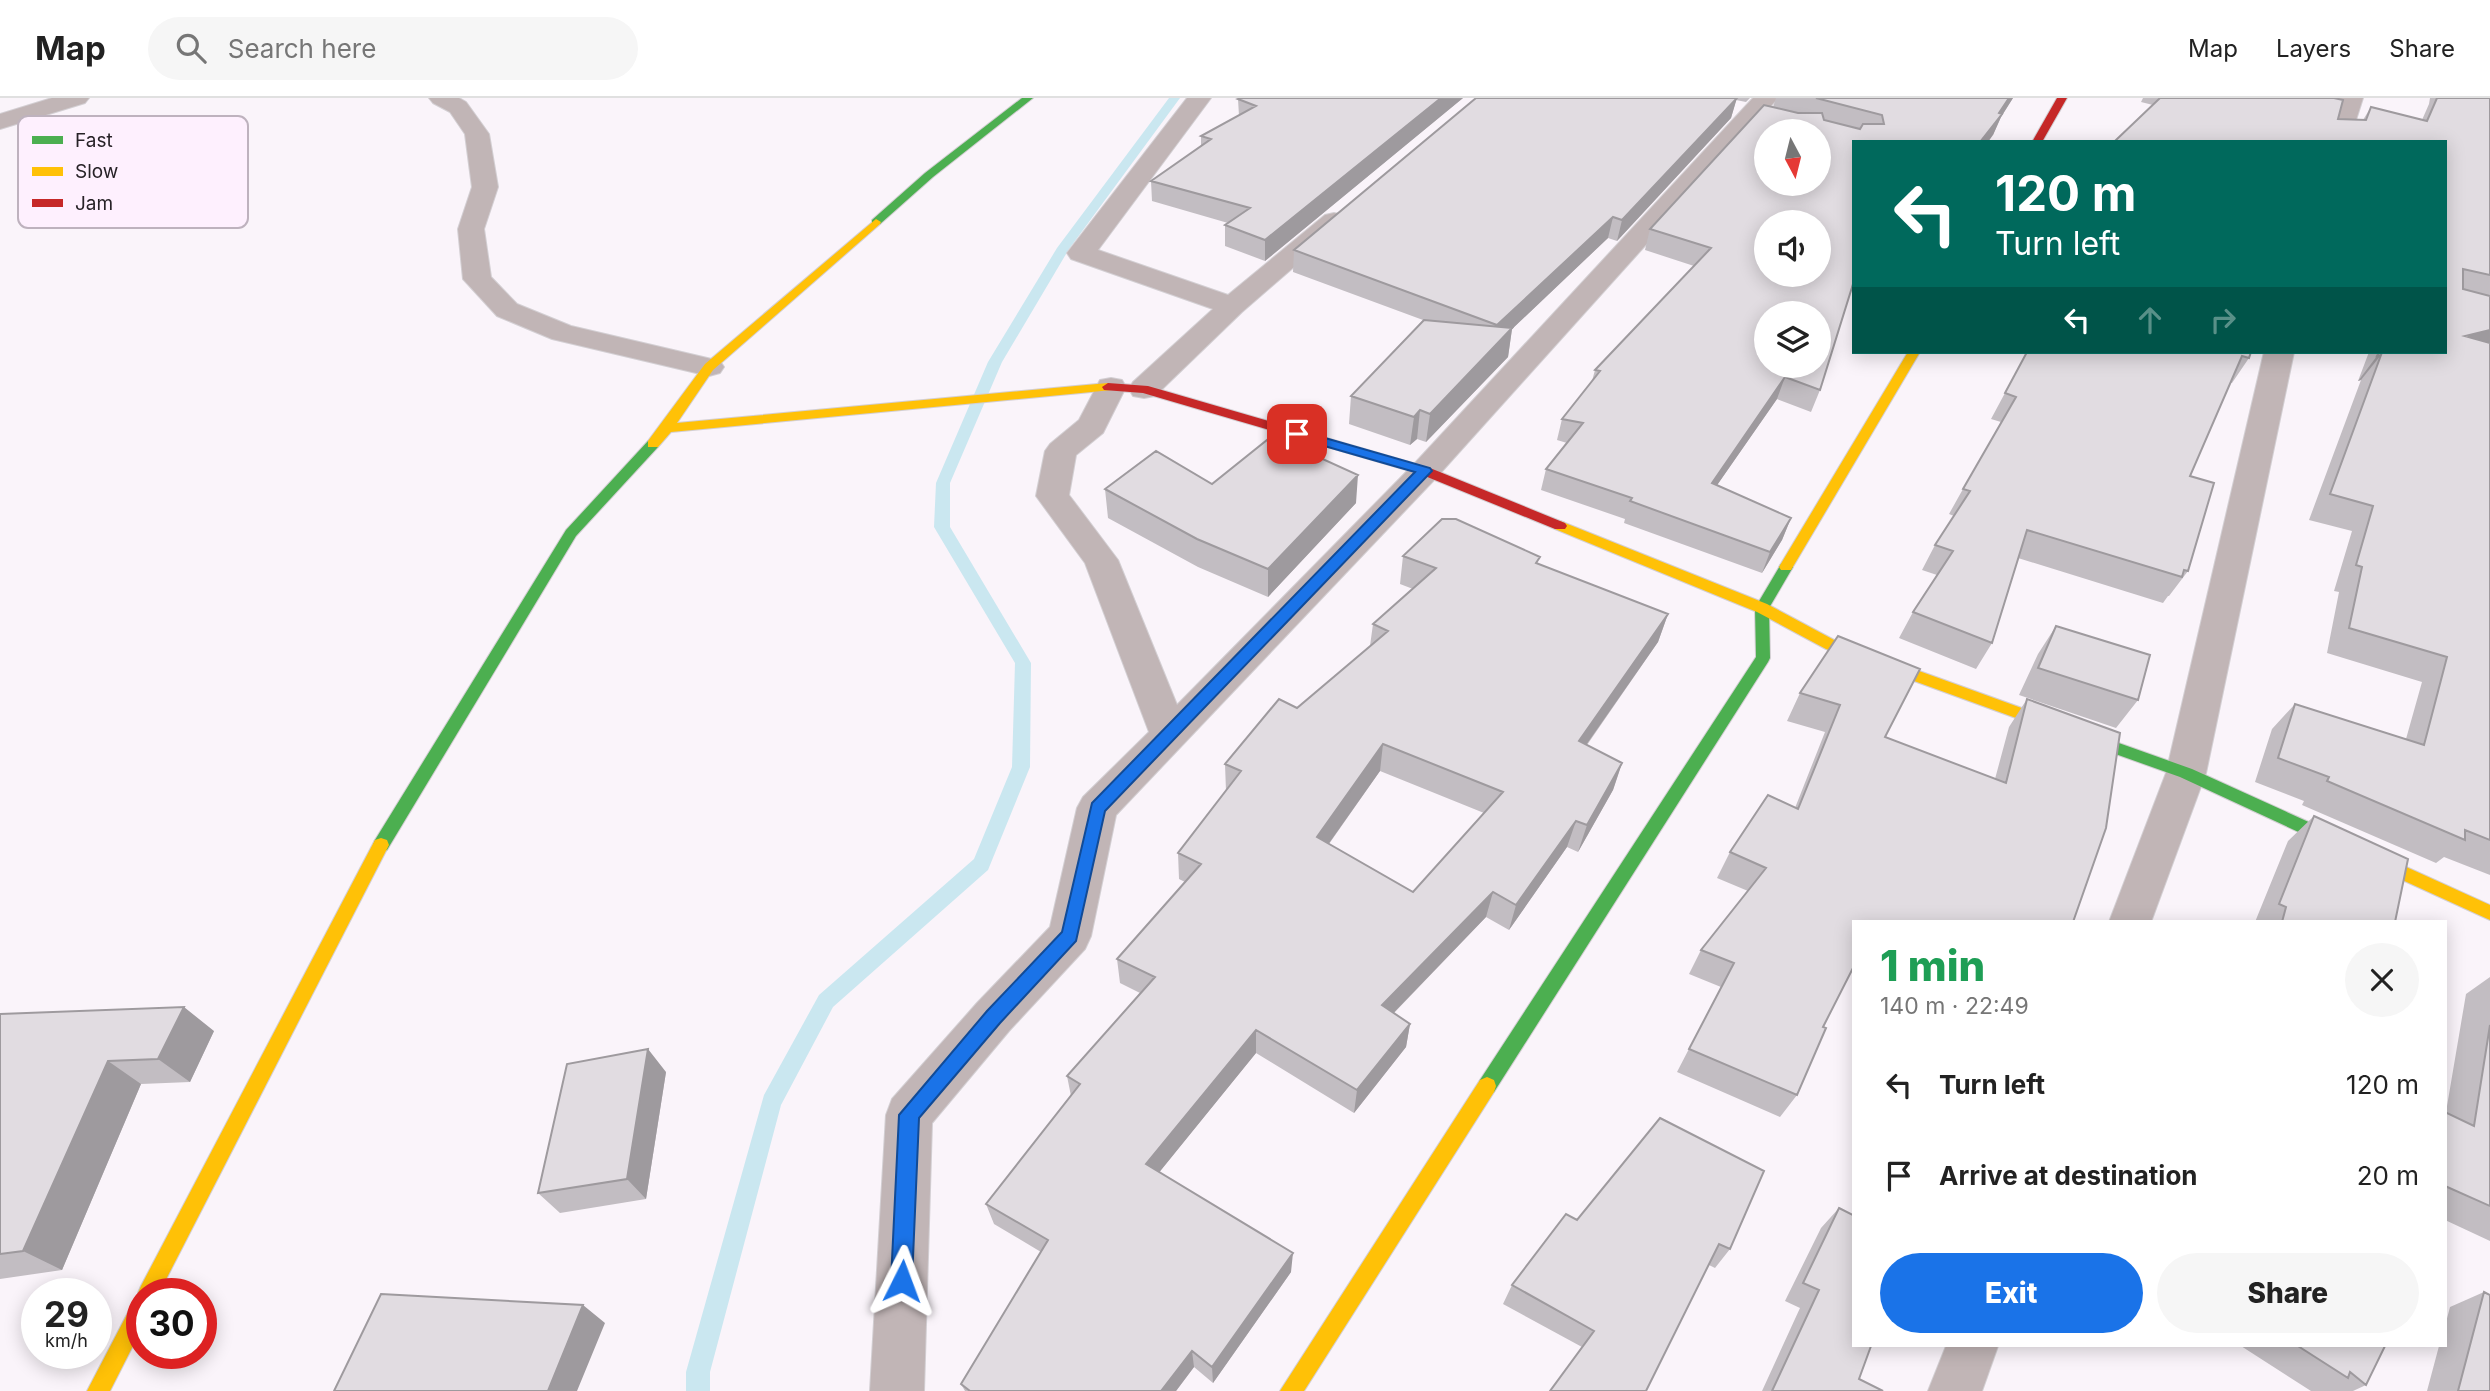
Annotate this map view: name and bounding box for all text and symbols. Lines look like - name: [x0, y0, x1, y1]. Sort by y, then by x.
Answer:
- search box: [148, 17, 638, 80]
- text: Map: [35, 28, 106, 68]
- icon: search: [172, 29, 210, 67]
- text: Search here: [228, 33, 376, 64]
- text: Map: [2188, 34, 2238, 63]
- text: Layers: [2276, 34, 2351, 63]
- text: Share: [2389, 34, 2455, 63]
- legend: [18, 116, 248, 228]
- north arrow: [1754, 119, 1830, 196]
- map controls: [1754, 119, 1831, 378]
- text: Fast: [75, 129, 113, 152]
- text: Slow: [75, 160, 118, 183]
- text: 120 m: [1995, 164, 2136, 223]
- icon: left: [1880, 168, 1971, 259]
- text: Jam: [75, 192, 113, 215]
- button: sound: [1754, 210, 1831, 287]
- text: Turn left: [1995, 224, 2120, 263]
- button: layers: [1754, 301, 1831, 378]
- icon: left: [2058, 301, 2096, 339]
- icon: ahead: [2131, 301, 2169, 339]
- icon: right: [2204, 301, 2242, 339]
- pin: [1267, 404, 1327, 464]
- icon: arrive: [1278, 415, 1316, 453]
- text: 1 min: [1880, 940, 1985, 991]
- button: close: [2345, 943, 2419, 1017]
- text: 140 m · 22:49: [1880, 992, 2029, 1020]
- icon: left: [1880, 1066, 1918, 1104]
- text: Turn left: [1939, 1069, 2045, 1100]
- text: 120 m: [2346, 1069, 2419, 1100]
- icon: arrive: [1880, 1157, 1918, 1195]
- text: Arrive at destination: [1939, 1160, 2198, 1191]
- text: 20 m: [2357, 1160, 2419, 1191]
- position arrow: [865, 1244, 939, 1318]
- button: Exit: [1880, 1253, 2143, 1333]
- button: Share: [2157, 1253, 2419, 1333]
- speed limit sign: 30: [126, 1278, 217, 1369]
- text: 29: [44, 1293, 89, 1335]
- text: km/h: [45, 1330, 88, 1351]

